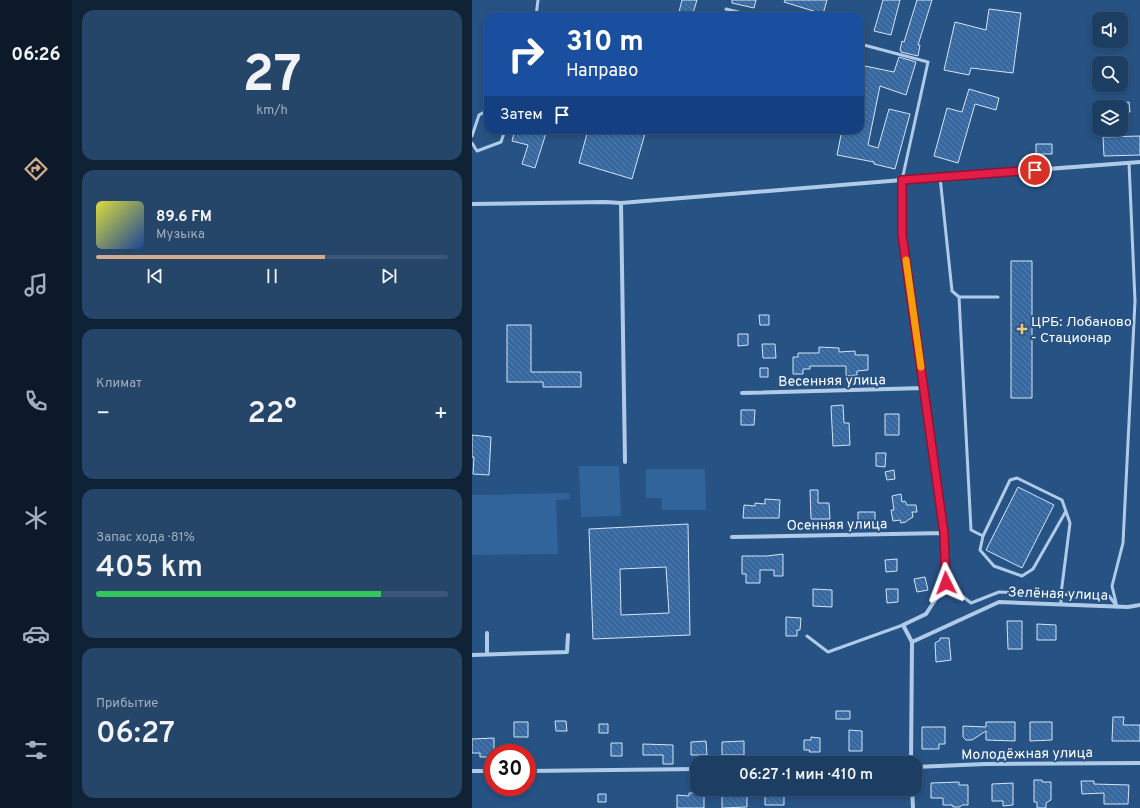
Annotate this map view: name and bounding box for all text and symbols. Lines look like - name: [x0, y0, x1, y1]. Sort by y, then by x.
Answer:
- map controls: [1092, 12, 1128, 136]
- button: sound: [1092, 12, 1128, 48]
- text: 310 m: [566, 25, 644, 61]
- icon: right: [500, 28, 552, 80]
- text: 06:26: [11, 44, 61, 67]
- text: 27: [242, 44, 302, 110]
- button: search: [1092, 56, 1128, 92]
- text: Направо: [566, 60, 638, 83]
- button: layers: [1092, 100, 1128, 136]
- text: km/h: [256, 103, 288, 119]
- icon: arrive: [551, 104, 573, 126]
- text: Затем: [500, 106, 543, 125]
- pin: [1018, 153, 1052, 187]
- icon: directions: [22, 155, 50, 183]
- icon: arrive: [1024, 159, 1046, 181]
- text: 89.6 FM: [156, 208, 212, 227]
- text: Музыка: [156, 227, 205, 243]
- icon: previous: [144, 265, 166, 287]
- icon: pause: [261, 265, 283, 287]
- icon: next: [378, 265, 400, 287]
- icon: music: [22, 271, 50, 299]
- place label: ЦРБ: Лобаново - Стационар: [1031, 314, 1132, 347]
- marker: ЦРБ: Лобаново - Стационар: [1016, 323, 1028, 335]
- street label: Весенняя улица: [778, 372, 886, 391]
- text: Климат: [96, 376, 142, 392]
- icon: phone: [22, 387, 50, 415]
- text: 22°: [247, 396, 297, 433]
- text: −: [96, 401, 110, 428]
- text: +: [434, 401, 448, 428]
- icon: climate: [22, 504, 50, 532]
- street label: Осенняя улица: [787, 516, 887, 535]
- text: Запас хода · 81%: [96, 530, 195, 546]
- text: 405 km: [96, 550, 203, 587]
- position arrow: [925, 562, 967, 604]
- street label: Зелёная улица: [1008, 584, 1108, 605]
- icon: car: [22, 620, 50, 648]
- text: Прибытие: [96, 696, 158, 712]
- text: 06:27: [96, 716, 175, 753]
- icon: filters: [22, 736, 50, 764]
- speed limit sign: 30: [484, 744, 536, 796]
- street label: Молодёжная улица: [961, 745, 1093, 764]
- text: 06:27 · 1 мин · 410 m: [739, 766, 873, 785]

